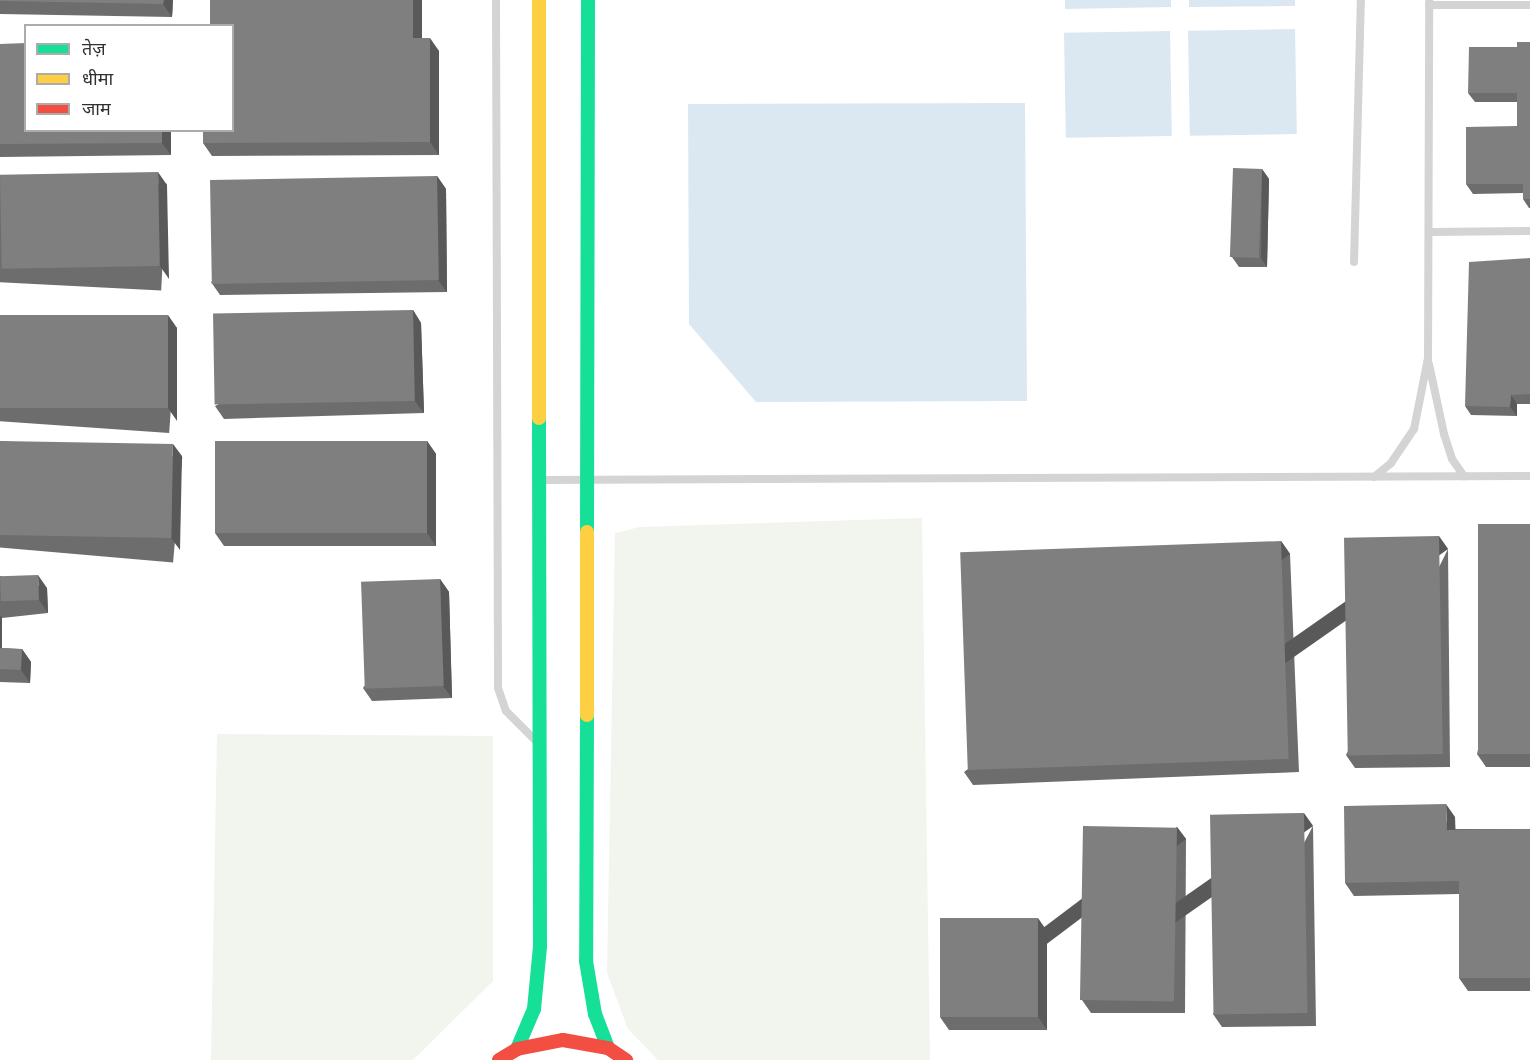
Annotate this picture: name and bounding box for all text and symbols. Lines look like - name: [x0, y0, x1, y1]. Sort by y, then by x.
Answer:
- legend: [24, 24, 234, 132]
- text: तेज़: [82, 37, 106, 60]
- text: धीमा: [82, 67, 113, 90]
- text: जाम: [82, 97, 111, 120]

